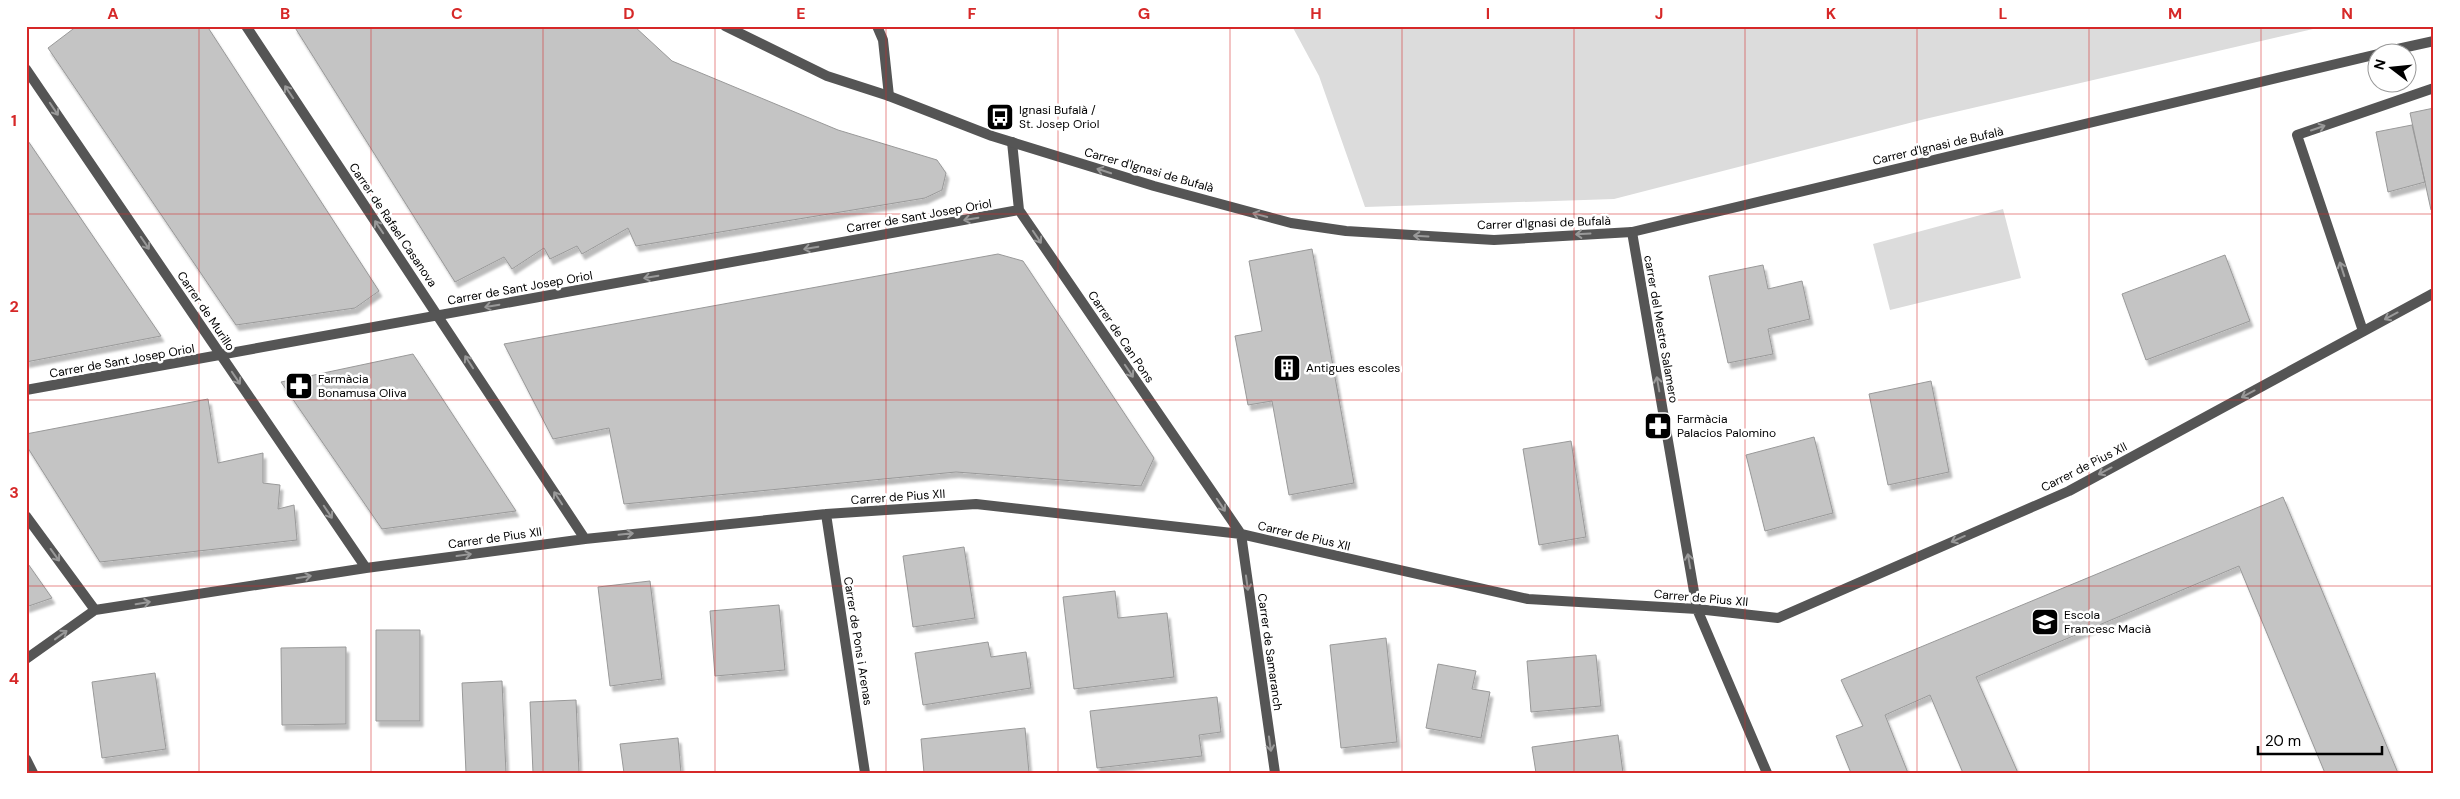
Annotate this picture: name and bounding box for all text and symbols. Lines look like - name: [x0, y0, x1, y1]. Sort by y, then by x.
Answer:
- text: A: [107, 3, 119, 24]
- text: B: [280, 3, 290, 24]
- text: C: [451, 3, 463, 24]
- text: D: [623, 3, 635, 24]
- text: E: [796, 3, 806, 24]
- text: F: [968, 3, 977, 24]
- text: G: [1138, 3, 1150, 24]
- text: H: [1310, 3, 1322, 24]
- text: I: [1486, 3, 1490, 24]
- text: J: [1655, 3, 1663, 24]
- text: K: [1826, 3, 1837, 24]
- text: L: [1999, 3, 2008, 24]
- text: M: [2168, 3, 2182, 24]
- text: N: [2341, 3, 2353, 24]
- north arrow: [2368, 42, 2418, 92]
- text: N: [2369, 57, 2390, 72]
- one-way arrow: [284, 85, 294, 99]
- one-way arrow: [49, 102, 59, 116]
- bus stop icon: Ignasi Bufalà / St. Josep Oriol: [985, 102, 1015, 132]
- place label: Ignasi Bufalà / St. Josep Oriol: [1019, 102, 1099, 132]
- text: 1: [11, 110, 17, 131]
- street label: Carrer d'Ignasi de Bufalà: [1871, 123, 2005, 169]
- one-way arrow: [2310, 123, 2325, 132]
- street label: Carrer d'Ignasi de Bufalà: [1082, 144, 1216, 196]
- street label: Carrer de Rafael Casanova: [345, 160, 441, 290]
- one-way arrow: [1096, 165, 1112, 175]
- street label: Carrer de Sant Josep Oriol: [845, 195, 993, 237]
- one-way arrow: [1253, 209, 1269, 219]
- street label: Carrer d'Ignasi de Bufalà: [1477, 213, 1611, 233]
- one-way arrow: [963, 214, 979, 224]
- one-way arrow: [374, 220, 384, 234]
- one-way arrow: [1032, 230, 1042, 244]
- one-way arrow: [1576, 230, 1592, 239]
- one-way arrow: [1413, 231, 1429, 240]
- one-way arrow: [140, 236, 150, 250]
- one-way arrow: [804, 243, 820, 253]
- street label: carrer del Mestre Salamero: [1640, 254, 1682, 404]
- one-way arrow: [2337, 261, 2346, 277]
- street label: Carrer de Sant Josep Oriol: [446, 267, 594, 309]
- street label: Carrer de Murillo: [173, 268, 239, 354]
- one-way arrow: [644, 273, 660, 283]
- street label: Carrer de Can Pons: [1084, 288, 1158, 386]
- text: 2: [9, 296, 19, 317]
- one-way arrow: [484, 302, 500, 312]
- one-way arrow: [2384, 312, 2399, 321]
- street label: Carrer de Sant Josep Oriol: [48, 340, 196, 382]
- building icon: Antigues escoles: [1272, 353, 1302, 383]
- one-way arrow: [464, 356, 474, 370]
- place label: Antigues escoles: [1306, 360, 1400, 376]
- one-way arrow: [1124, 364, 1134, 378]
- one-way arrow: [232, 370, 242, 384]
- pharmacy icon: Farmàcia Bonamusa Oliva: [284, 371, 314, 401]
- place label: Farmàcia Bonamusa Oliva: [318, 371, 406, 401]
- one-way arrow: [1653, 376, 1663, 392]
- one-way arrow: [2241, 390, 2256, 399]
- pharmacy icon: Farmàcia Palacios Palomino: [1643, 411, 1673, 441]
- place label: Farmàcia Palacios Palomino: [1677, 411, 1776, 441]
- street label: Carrer de Pius XII: [2038, 438, 2130, 496]
- one-way arrow: [2098, 466, 2113, 476]
- text: 3: [9, 482, 19, 503]
- street label: Carrer de Pius XII: [850, 486, 946, 508]
- one-way arrow: [553, 491, 564, 505]
- one-way arrow: [1216, 498, 1226, 512]
- one-way arrow: [323, 505, 333, 519]
- street label: Carrer de Pius XII: [1256, 518, 1352, 554]
- street label: Carrer de Pius XII: [447, 523, 543, 553]
- one-way arrow: [617, 530, 633, 539]
- one-way arrow: [1951, 535, 1966, 545]
- one-way arrow: [50, 548, 60, 562]
- one-way arrow: [456, 549, 472, 559]
- one-way arrow: [1684, 554, 1694, 570]
- one-way arrow: [295, 572, 311, 582]
- one-way arrow: [1243, 574, 1253, 590]
- street label: Carrer de Pons i Arenas: [840, 575, 876, 707]
- street label: Carrer de Pius XII: [1653, 586, 1749, 610]
- street label: Carrer de Samaranch: [1254, 592, 1286, 712]
- one-way arrow: [135, 597, 151, 607]
- school or university icon: Escola Francesc Macià: [2030, 607, 2060, 637]
- place label: Escola Francesc Macià: [2064, 607, 2151, 637]
- one-way arrow: [53, 630, 67, 640]
- text: 4: [9, 668, 19, 689]
- scale bar: [2258, 724, 2381, 756]
- text: 20 m: [2265, 731, 2301, 751]
- one-way arrow: [1266, 735, 1276, 751]

